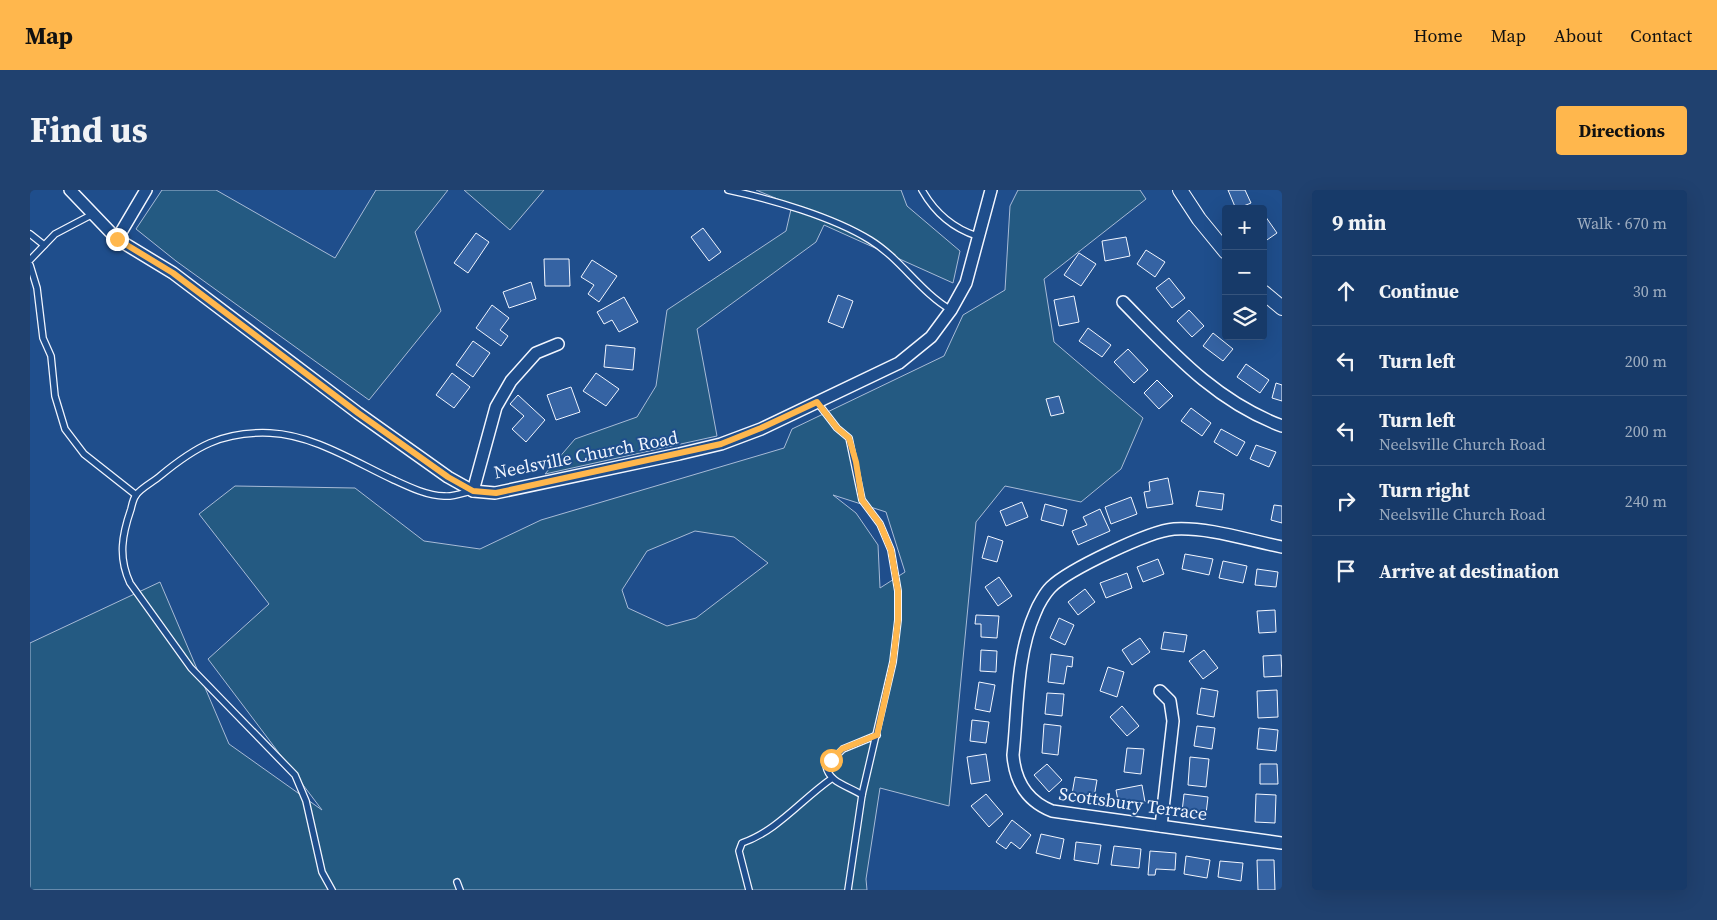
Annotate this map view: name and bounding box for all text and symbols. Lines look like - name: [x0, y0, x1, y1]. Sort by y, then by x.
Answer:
- text: Map: [25, 19, 73, 52]
- text: Home: [1414, 23, 1463, 48]
- text: Map: [1491, 23, 1526, 48]
- text: About: [1554, 23, 1602, 48]
- text: Contact: [1630, 23, 1692, 48]
- text: Find us: [30, 106, 148, 154]
- button: Directions: [1556, 106, 1687, 155]
- map controls: [1222, 205, 1267, 340]
- button: +: [1222, 205, 1267, 250]
- text: 9 min: [1332, 208, 1387, 237]
- text: Walk · 670 m: [1577, 212, 1667, 234]
- route end: [106, 228, 129, 251]
- button: −: [1222, 250, 1267, 295]
- icon: ahead: [1332, 277, 1360, 305]
- text: Continue: [1379, 278, 1459, 304]
- text: 30 m: [1633, 280, 1667, 302]
- button: layers: [1222, 295, 1267, 340]
- icon: left: [1332, 347, 1360, 375]
- text: Turn left: [1379, 348, 1455, 374]
- text: 200 m: [1625, 350, 1667, 372]
- text: Turn left: [1379, 407, 1455, 433]
- icon: left: [1332, 417, 1360, 445]
- text: 200 m: [1625, 420, 1667, 442]
- street label: Neelsville Church Road: [492, 424, 680, 485]
- text: Neelsville Church Road: [1379, 433, 1546, 455]
- text: Turn right: [1379, 477, 1470, 503]
- icon: right: [1332, 487, 1360, 515]
- text: 240 m: [1625, 490, 1667, 512]
- text: Neelsville Church Road: [1379, 503, 1546, 525]
- icon: arrive: [1332, 557, 1360, 585]
- text: Arrive at destination: [1379, 558, 1559, 584]
- route start: [820, 749, 843, 772]
- street label: Scottsbury Terrace: [1057, 781, 1209, 826]

